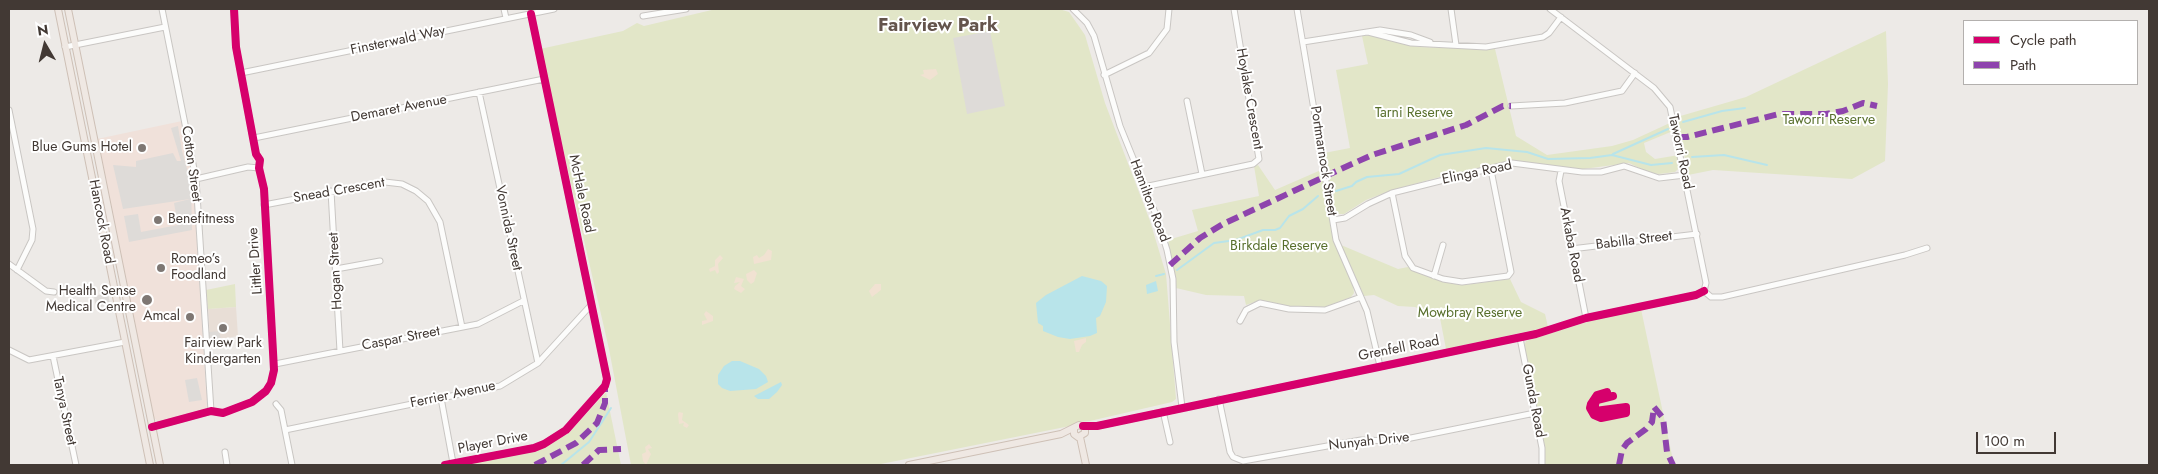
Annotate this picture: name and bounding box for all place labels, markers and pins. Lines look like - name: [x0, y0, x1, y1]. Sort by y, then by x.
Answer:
- place label: Blue Gums Hotel: [32, 140, 132, 156]
- marker: Blue Gums Hotel: [136, 142, 148, 154]
- place label: Benefitness: [168, 212, 234, 228]
- marker: Benefitness: [152, 214, 164, 226]
- place label: Romeo’s Foodland: [171, 252, 226, 284]
- marker: Romeo’s Foodland: [155, 262, 167, 274]
- place label: Health Sense Medical Centre: [46, 284, 136, 316]
- marker: Health Sense Medical Centre: [140, 293, 154, 307]
- place label: Amcal: [143, 309, 180, 325]
- marker: Amcal: [184, 311, 196, 323]
- marker: Fairview Park Kindergarten: [217, 322, 229, 334]
- place label: Fairview Park Kindergarten: [184, 336, 262, 368]

